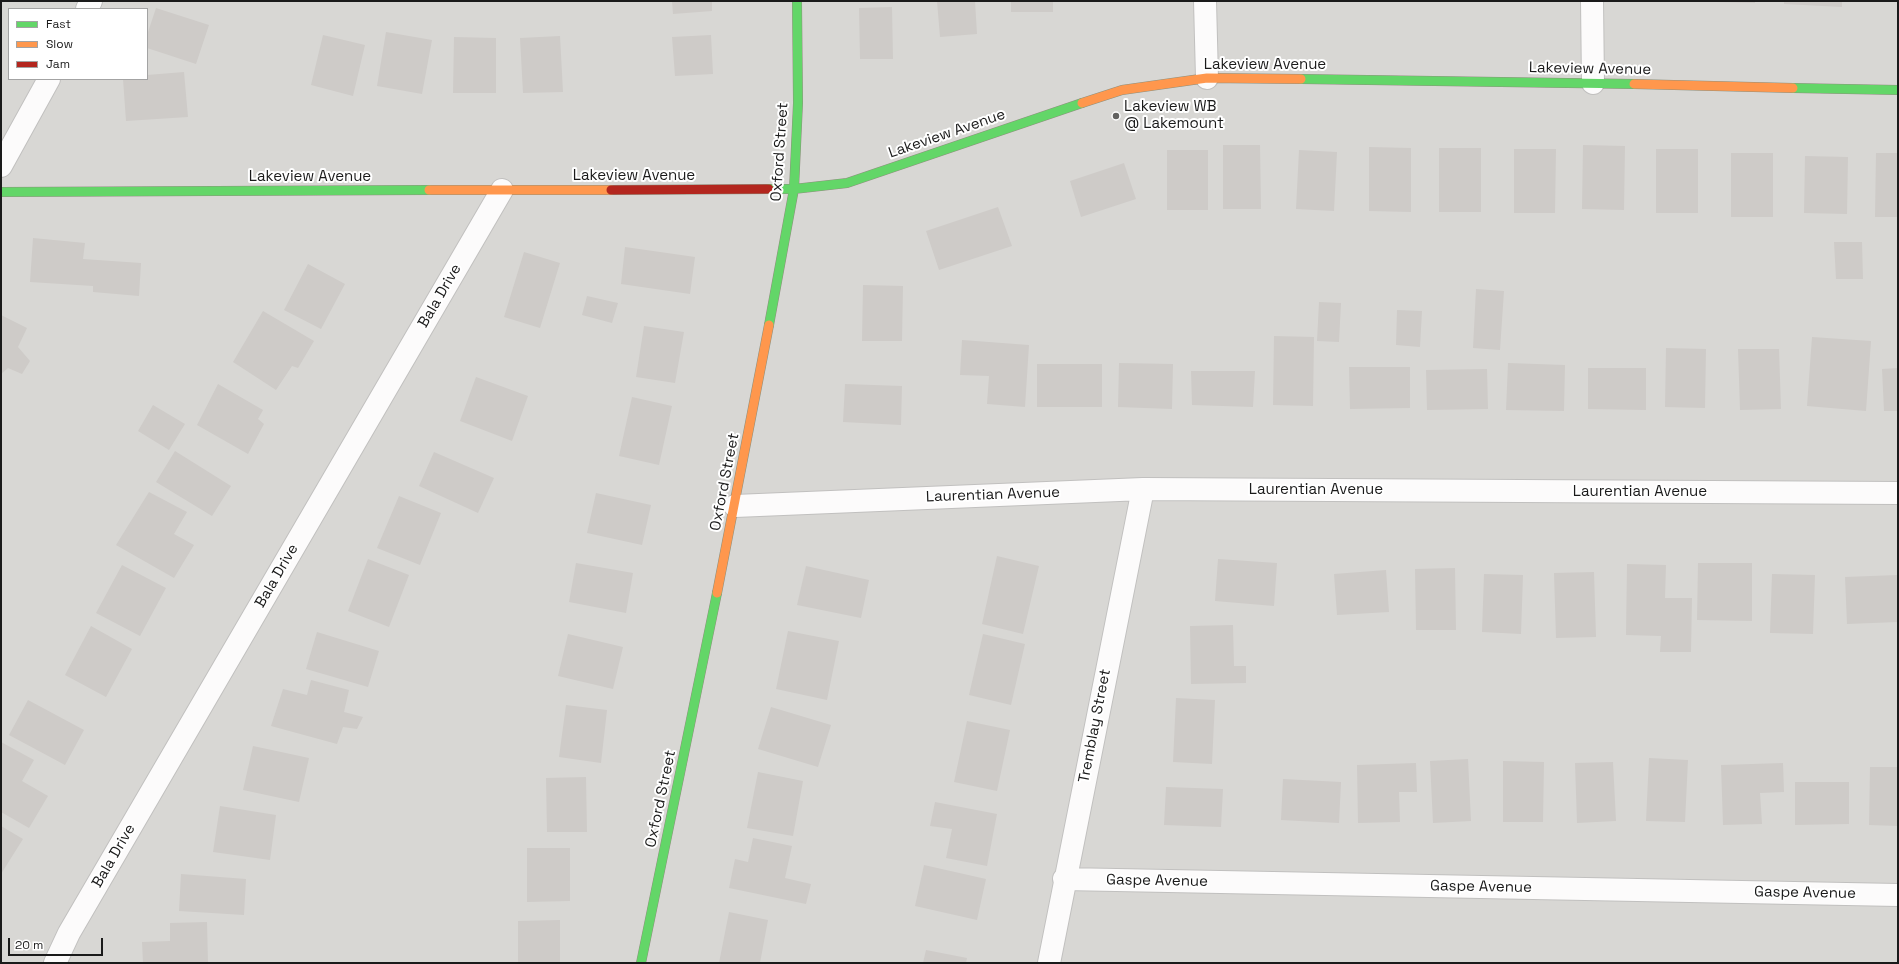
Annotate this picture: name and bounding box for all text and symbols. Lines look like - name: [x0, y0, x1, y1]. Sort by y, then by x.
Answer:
- legend: [8, 8, 148, 80]
- text: Fast: [46, 16, 71, 32]
- text: Slow: [46, 36, 73, 52]
- text: Jam: [46, 56, 70, 72]
- street label: Lakeview Avenue: [1204, 56, 1326, 74]
- street label: Lakeview Avenue: [1529, 59, 1651, 79]
- place label: Lakeview WB @ Lakemount: [1124, 98, 1224, 133]
- street label: Oxford Street: [768, 102, 792, 202]
- street label: Lakeview Avenue: [886, 106, 1008, 162]
- marker: Lakeview WB @ Lakemount: [1111, 111, 1121, 121]
- street label: Lakeview Avenue: [573, 167, 695, 185]
- street label: Lakeview Avenue: [249, 168, 371, 186]
- street label: Bala Drive: [415, 261, 465, 331]
- street label: Oxford Street: [707, 432, 743, 532]
- street label: Laurentian Avenue: [1249, 481, 1383, 499]
- street label: Laurentian Avenue: [1573, 483, 1707, 501]
- street label: Laurentian Avenue: [926, 484, 1060, 506]
- street label: Bala Drive: [252, 541, 302, 611]
- street label: Tremblay Street: [1075, 668, 1115, 784]
- street label: Oxford Street: [642, 749, 680, 849]
- street label: Bala Drive: [89, 821, 139, 891]
- street label: Gaspe Avenue: [1106, 871, 1208, 891]
- street label: Gaspe Avenue: [1430, 877, 1532, 897]
- street label: Gaspe Avenue: [1754, 883, 1856, 903]
- scale bar: [10, 930, 105, 956]
- text: 20 m: [15, 937, 43, 953]

